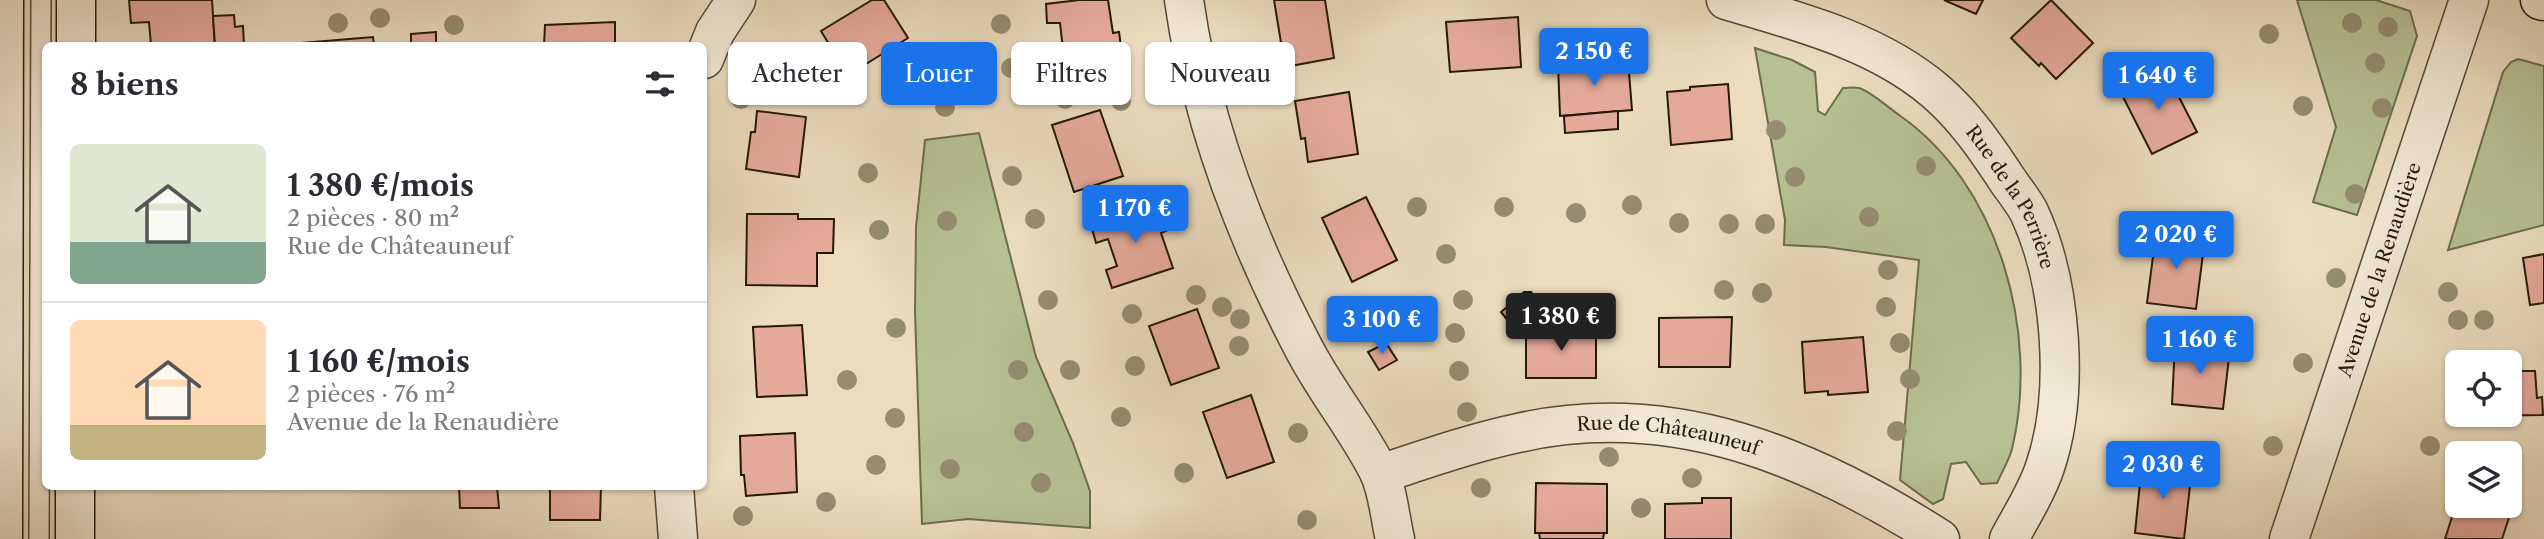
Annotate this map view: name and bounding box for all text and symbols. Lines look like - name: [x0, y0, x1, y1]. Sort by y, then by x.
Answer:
- pin: 2 150 €: [1529, 28, 1659, 88]
- text: 2 150 €: [1555, 37, 1633, 65]
- chip: Acheter: [728, 42, 867, 105]
- chip: Louer: [881, 42, 997, 105]
- chip: Filtres: [1011, 42, 1131, 105]
- chip: Nouveau: [1145, 42, 1295, 105]
- pin: 1 640 €: [2093, 52, 2223, 112]
- text: 1 640 €: [2119, 61, 2197, 89]
- icon: filters: [641, 65, 679, 103]
- text: 8 biens: [70, 66, 179, 103]
- street label: Rue de la Perrière: [1961, 121, 2059, 271]
- street label: Avenue de la Renaudière: [2332, 159, 2426, 381]
- text: 1 380 €/mois: [287, 167, 474, 204]
- icon: home: [126, 172, 210, 256]
- pin: 1 170 €: [1070, 186, 1200, 245]
- text: 1 170 €: [1098, 194, 1172, 222]
- text: 2 pièces · 80 m²: [287, 204, 459, 232]
- pin: 2 020 €: [2111, 212, 2241, 271]
- text: 2 020 €: [2135, 220, 2217, 248]
- text: Rue de Châteauneuf: [287, 232, 511, 260]
- pin: 1 380 €: [1496, 294, 1626, 353]
- pin: 3 100 €: [1317, 296, 1447, 356]
- text: 1 380 €: [1522, 302, 1600, 330]
- text: 3 100 €: [1343, 305, 1421, 333]
- pin: 1 160 €: [2135, 316, 2265, 376]
- text: 1 160 €: [2162, 325, 2238, 353]
- text: 1 160 €/mois: [287, 343, 470, 380]
- icon: home: [126, 348, 210, 432]
- map controls: [2445, 350, 2522, 518]
- button: locate: [2445, 350, 2522, 427]
- text: 2 pièces · 76 m²: [287, 380, 455, 408]
- text: Avenue de la Renaudière: [287, 408, 559, 436]
- street label: Rue de Châteauneuf: [1576, 411, 1765, 460]
- button: layers: [2445, 441, 2522, 518]
- pin: 2 030 €: [2098, 442, 2228, 501]
- text: 2 030 €: [2122, 450, 2204, 478]

